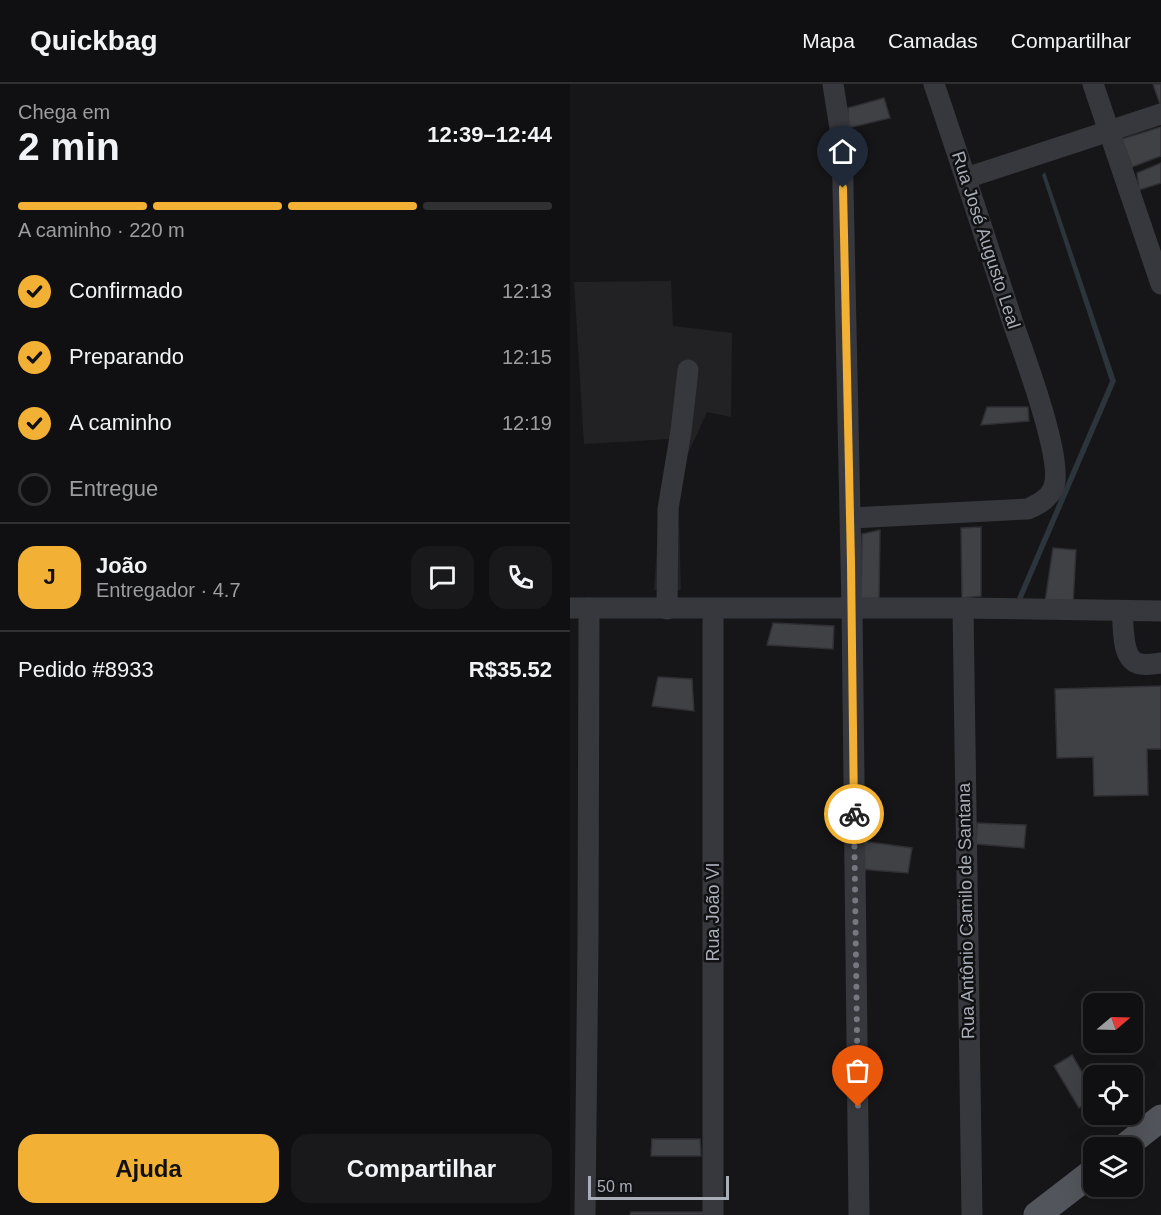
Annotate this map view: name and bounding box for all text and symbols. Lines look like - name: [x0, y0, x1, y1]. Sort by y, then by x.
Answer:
- text: Quickbag: [30, 25, 158, 56]
- text: Mapa: [802, 29, 855, 52]
- text: Camadas: [888, 29, 978, 52]
- text: Compartilhar: [1011, 29, 1131, 52]
- text: Chega em: [18, 101, 110, 123]
- text: 12:39–12:44: [427, 122, 552, 147]
- text: 2 min: [18, 125, 120, 168]
- pin: [817, 126, 868, 188]
- icon: home: [826, 135, 859, 168]
- street label: Rua José Augusto Leal: [948, 149, 1024, 331]
- text: A caminho · 220 m: [18, 219, 185, 241]
- icon: check: [18, 275, 51, 308]
- text: Confirmado: [69, 278, 183, 303]
- text: 12:13: [502, 280, 552, 302]
- icon: check: [18, 341, 51, 374]
- text: Preparando: [69, 344, 184, 369]
- text: 12:15: [502, 346, 552, 368]
- icon: check: [18, 407, 51, 440]
- text: A caminho: [69, 410, 172, 435]
- text: 12:19: [502, 412, 552, 434]
- text: Entregue: [69, 476, 158, 501]
- button: chat: [411, 546, 474, 609]
- button: phone: [489, 546, 552, 609]
- text: João: [96, 553, 147, 578]
- text: J: [43, 564, 56, 589]
- text: Entregador · 4.7: [96, 579, 241, 601]
- text: Pedido #8933: [18, 657, 154, 682]
- text: R$35.52: [469, 657, 552, 682]
- street label: Rua Antônio Camilo de Santana: [954, 782, 978, 1039]
- courier: [824, 784, 884, 844]
- icon: bike: [838, 798, 871, 831]
- street label: Rua João VI: [703, 862, 723, 962]
- north arrow: [1083, 993, 1143, 1053]
- map controls: [1083, 993, 1143, 1197]
- pin: [832, 1045, 883, 1107]
- icon: bag: [841, 1054, 874, 1087]
- button: locate: [1083, 1065, 1143, 1125]
- button: Ajuda: [18, 1134, 279, 1203]
- button: Compartilhar: [291, 1134, 552, 1203]
- button: layers: [1083, 1137, 1143, 1197]
- scale bar: [588, 1173, 729, 1200]
- text: 50 m: [597, 1178, 633, 1195]

